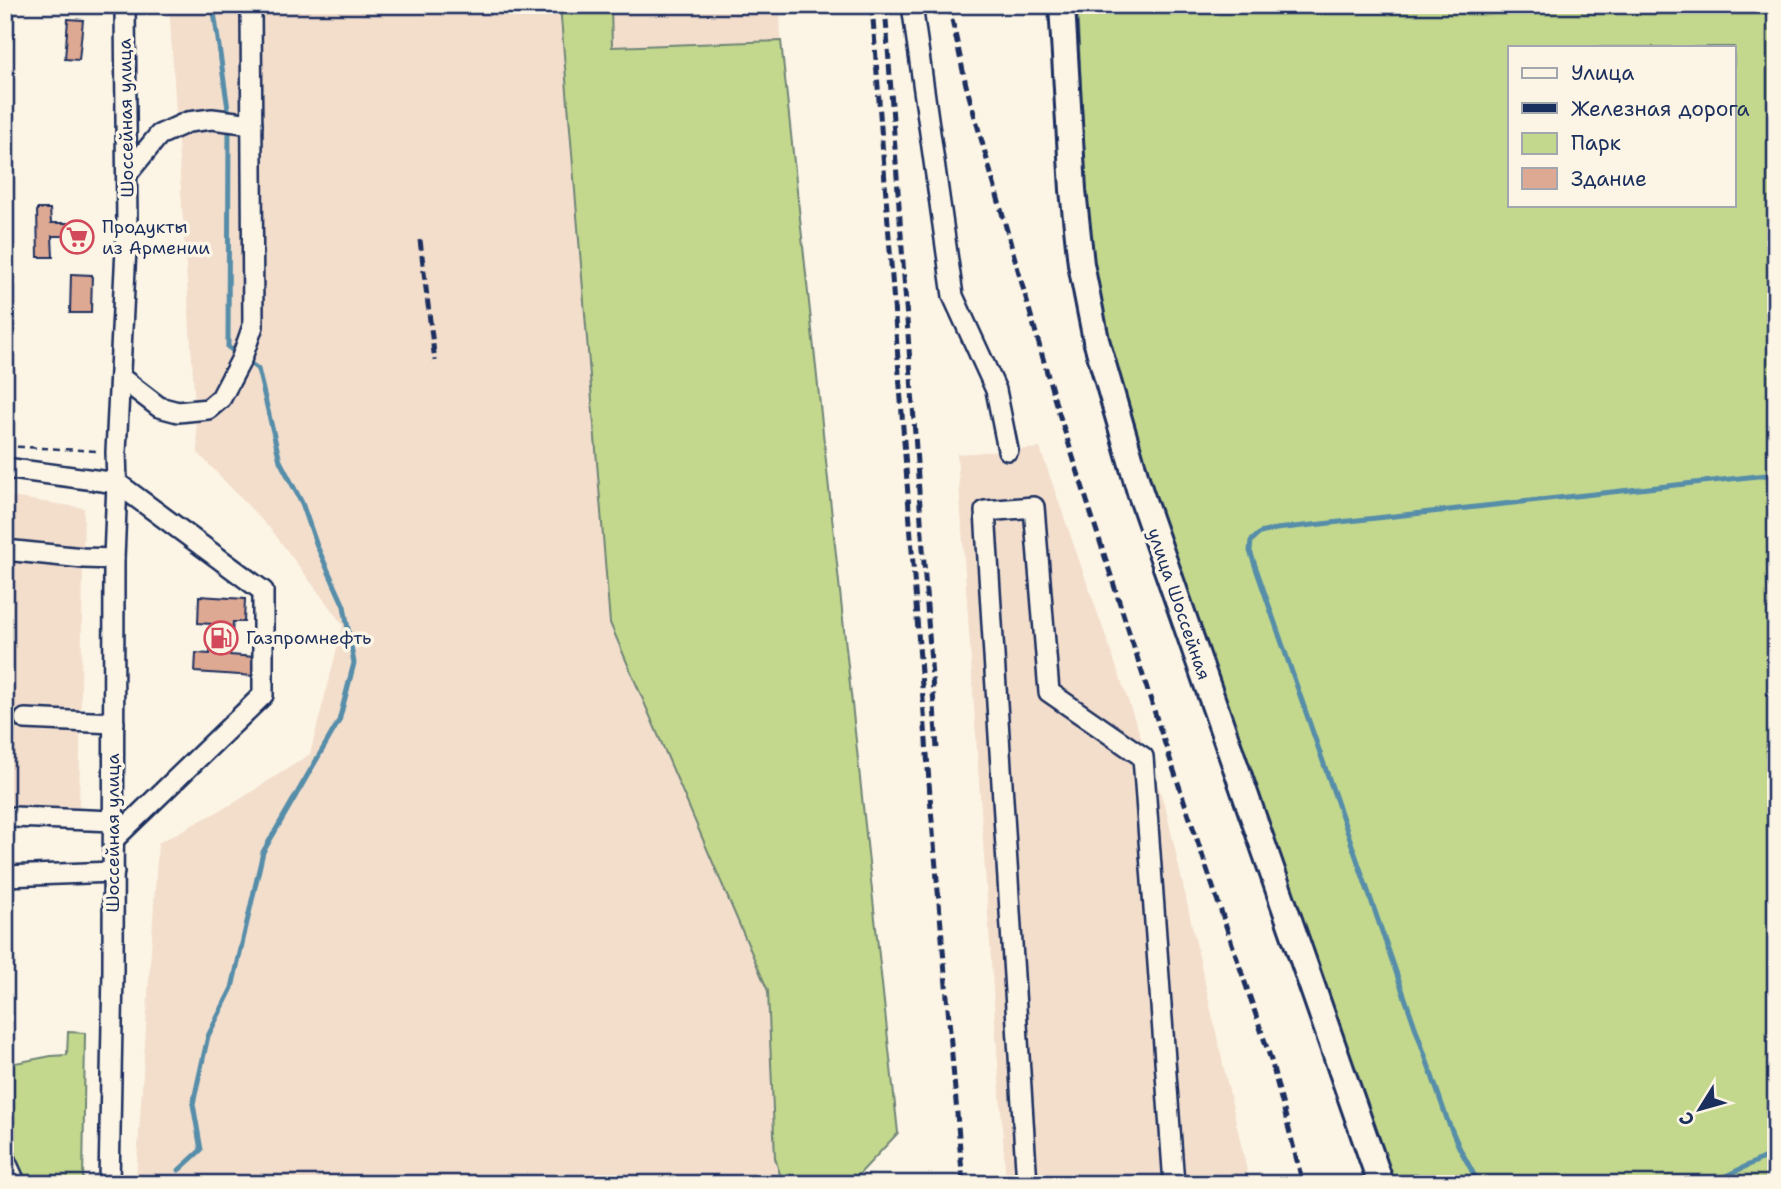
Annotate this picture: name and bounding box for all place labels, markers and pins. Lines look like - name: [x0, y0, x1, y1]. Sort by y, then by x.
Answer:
- place label: Продукты из Армении: [102, 215, 210, 260]
- supermarket icon: Продукты из Армении: [58, 218, 96, 256]
- fuel station icon: Газпромнефть: [202, 619, 240, 657]
- place label: Газпромнефть: [246, 626, 371, 650]

